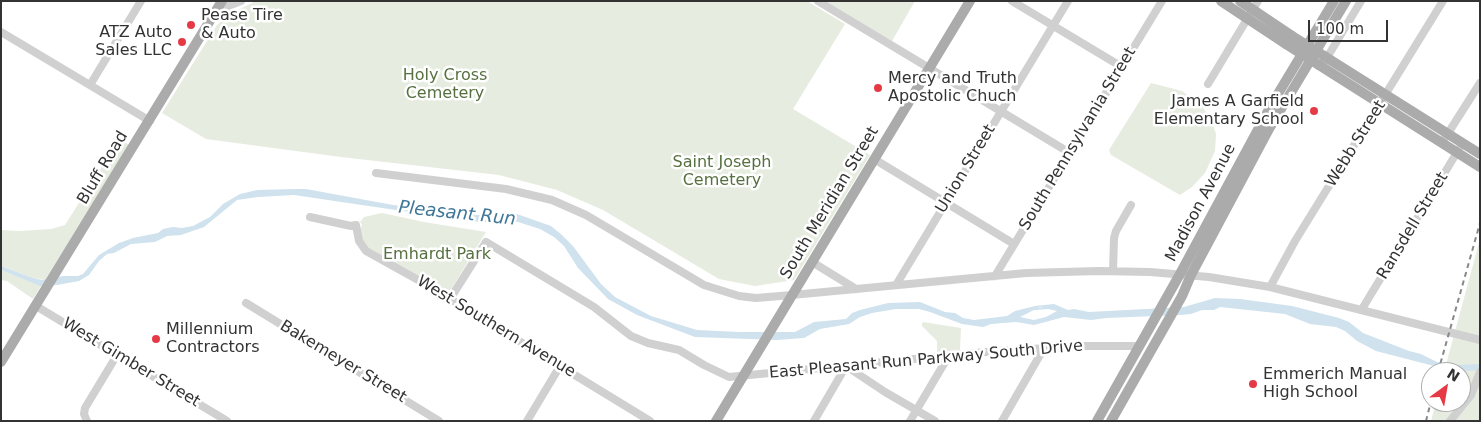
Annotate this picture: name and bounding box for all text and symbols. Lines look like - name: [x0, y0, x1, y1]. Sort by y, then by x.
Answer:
- place label: Pease Tire & Auto: [201, 6, 283, 44]
- scale bar: [1311, 10, 1391, 42]
- marker: Pease Tire & Auto: [185, 19, 197, 31]
- text: 100 m: [1316, 20, 1364, 38]
- place label: ATZ Auto Sales LLC: [95, 23, 172, 61]
- marker: ATZ Auto Sales LLC: [176, 36, 188, 48]
- street label: South Pennsylvania Street: [1016, 44, 1140, 234]
- park label: Holy Cross Cemetery: [403, 66, 487, 104]
- place label: Mercy and Truth Apostolic Chuch: [888, 69, 1017, 107]
- marker: Mercy and Truth Apostolic Chuch: [872, 82, 884, 94]
- place label: James A Garfield Elementary School: [1154, 92, 1304, 130]
- street label: Webb Street: [1322, 97, 1390, 191]
- marker: James A Garfield Elementary School: [1308, 105, 1320, 117]
- street label: Union Street: [932, 121, 1000, 217]
- street label: South Meridian Street: [777, 123, 883, 283]
- street label: Bluff Road: [74, 128, 132, 208]
- street label: Madison Avenue: [1162, 141, 1240, 265]
- park label: Saint Joseph Cemetery: [673, 153, 771, 191]
- street label: Ransdell Street: [1373, 169, 1453, 283]
- water label: Pleasant Run: [397, 197, 517, 231]
- park label: Emhardt Park: [383, 245, 491, 265]
- street label: West Southern Avenue: [413, 272, 579, 382]
- street label: West Gimber Street: [59, 314, 203, 412]
- street label: Bakemeyer Street: [276, 317, 410, 407]
- place label: Millennium Contractors: [166, 320, 260, 358]
- marker: Millennium Contractors: [150, 333, 162, 345]
- street label: East Pleasant Run Parkway South Drive: [768, 337, 1084, 383]
- north arrow: [1421, 362, 1471, 412]
- place label: Emmerich Manual High School: [1263, 365, 1407, 403]
- text: N: [1444, 365, 1463, 385]
- marker: Emmerich Manual High School: [1247, 378, 1259, 390]

